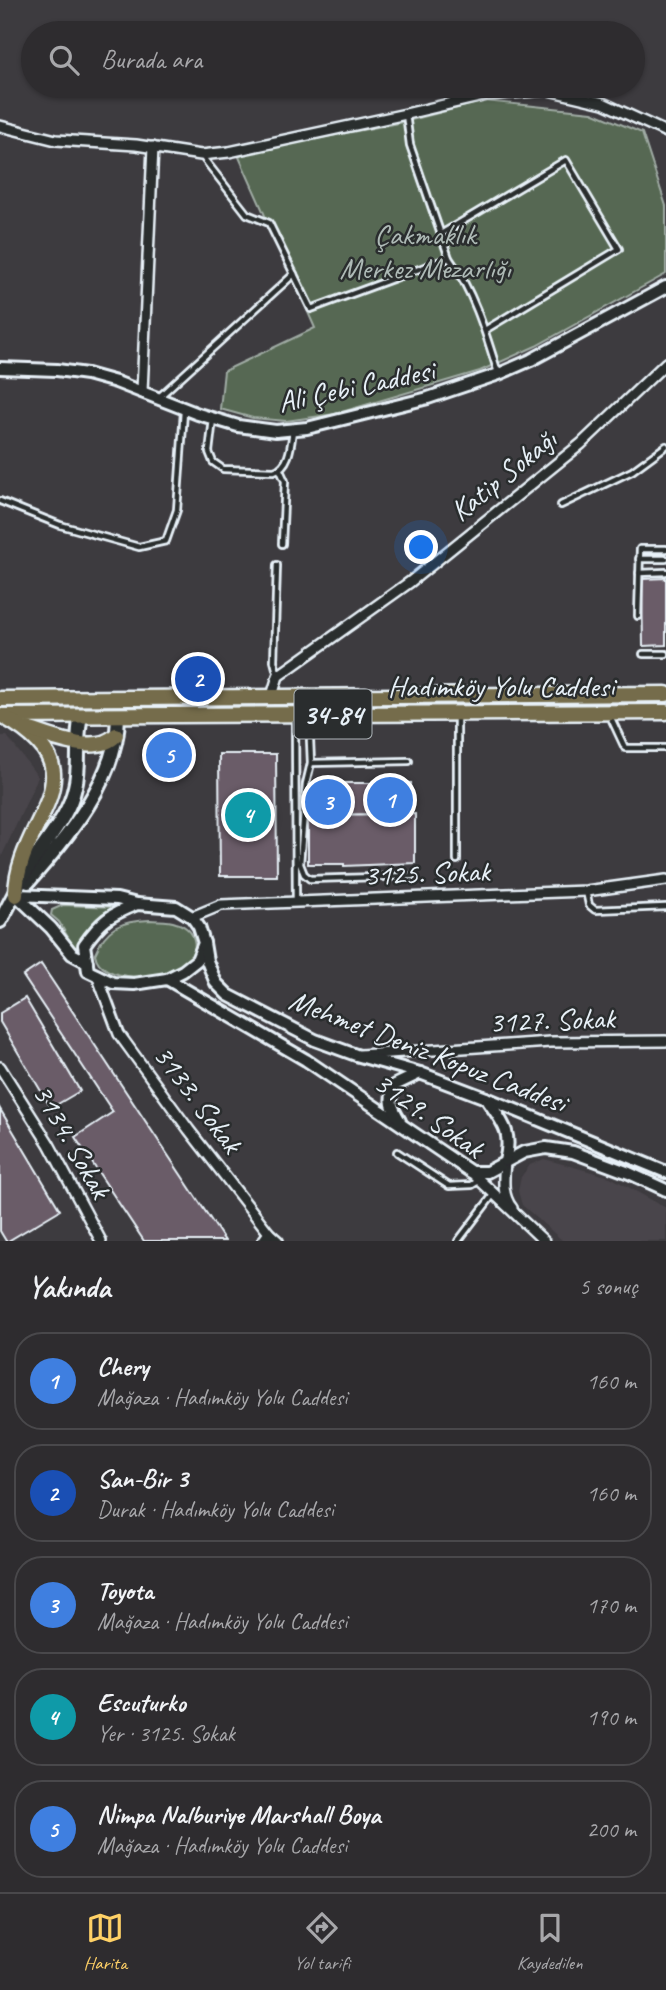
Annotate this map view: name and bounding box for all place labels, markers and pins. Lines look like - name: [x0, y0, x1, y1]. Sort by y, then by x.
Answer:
- pin: 2: [175, 653, 221, 705]
- pin: 5: [146, 729, 192, 781]
- pin: 1: [367, 774, 413, 826]
- pin: 3: [305, 776, 351, 828]
- pin: 4: [225, 789, 271, 841]

